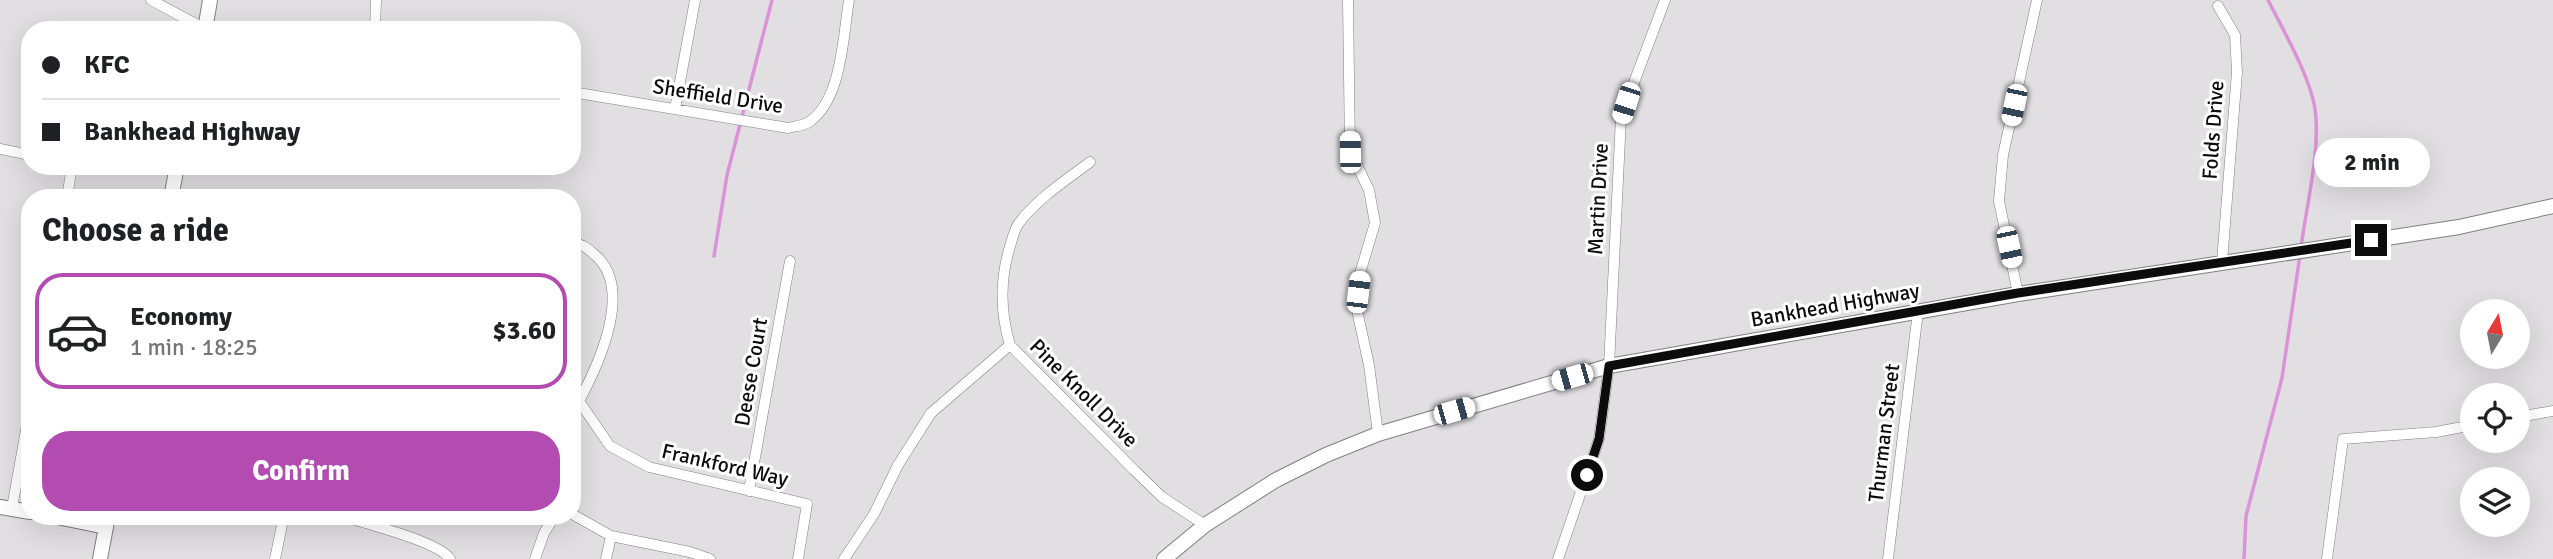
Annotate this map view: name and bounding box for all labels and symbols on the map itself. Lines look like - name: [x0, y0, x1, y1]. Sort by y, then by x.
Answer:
- street label: Sheffield Drive: [651, 73, 785, 119]
- car: [1610, 80, 1643, 126]
- street label: Folds Drive: [2197, 80, 2229, 180]
- car: [2000, 82, 2029, 128]
- car: [1340, 131, 1361, 173]
- callout: 2 min: [2313, 138, 2429, 188]
- street label: Martin Drive: [1582, 142, 1614, 256]
- car: [1995, 224, 2024, 270]
- route end: [2355, 224, 2387, 256]
- car: [1346, 270, 1371, 314]
- street label: Bankhead Highway: [1749, 277, 1922, 333]
- north arrow: [2460, 299, 2530, 369]
- street label: Deese Court: [729, 316, 773, 428]
- street label: Pine Knoll Drive: [1024, 333, 1144, 453]
- car: [1549, 361, 1596, 393]
- street label: Thurman Street: [1863, 362, 1905, 504]
- car: [1431, 395, 1478, 427]
- street label: Frankford Way: [659, 438, 791, 492]
- route start: [1571, 459, 1603, 491]

